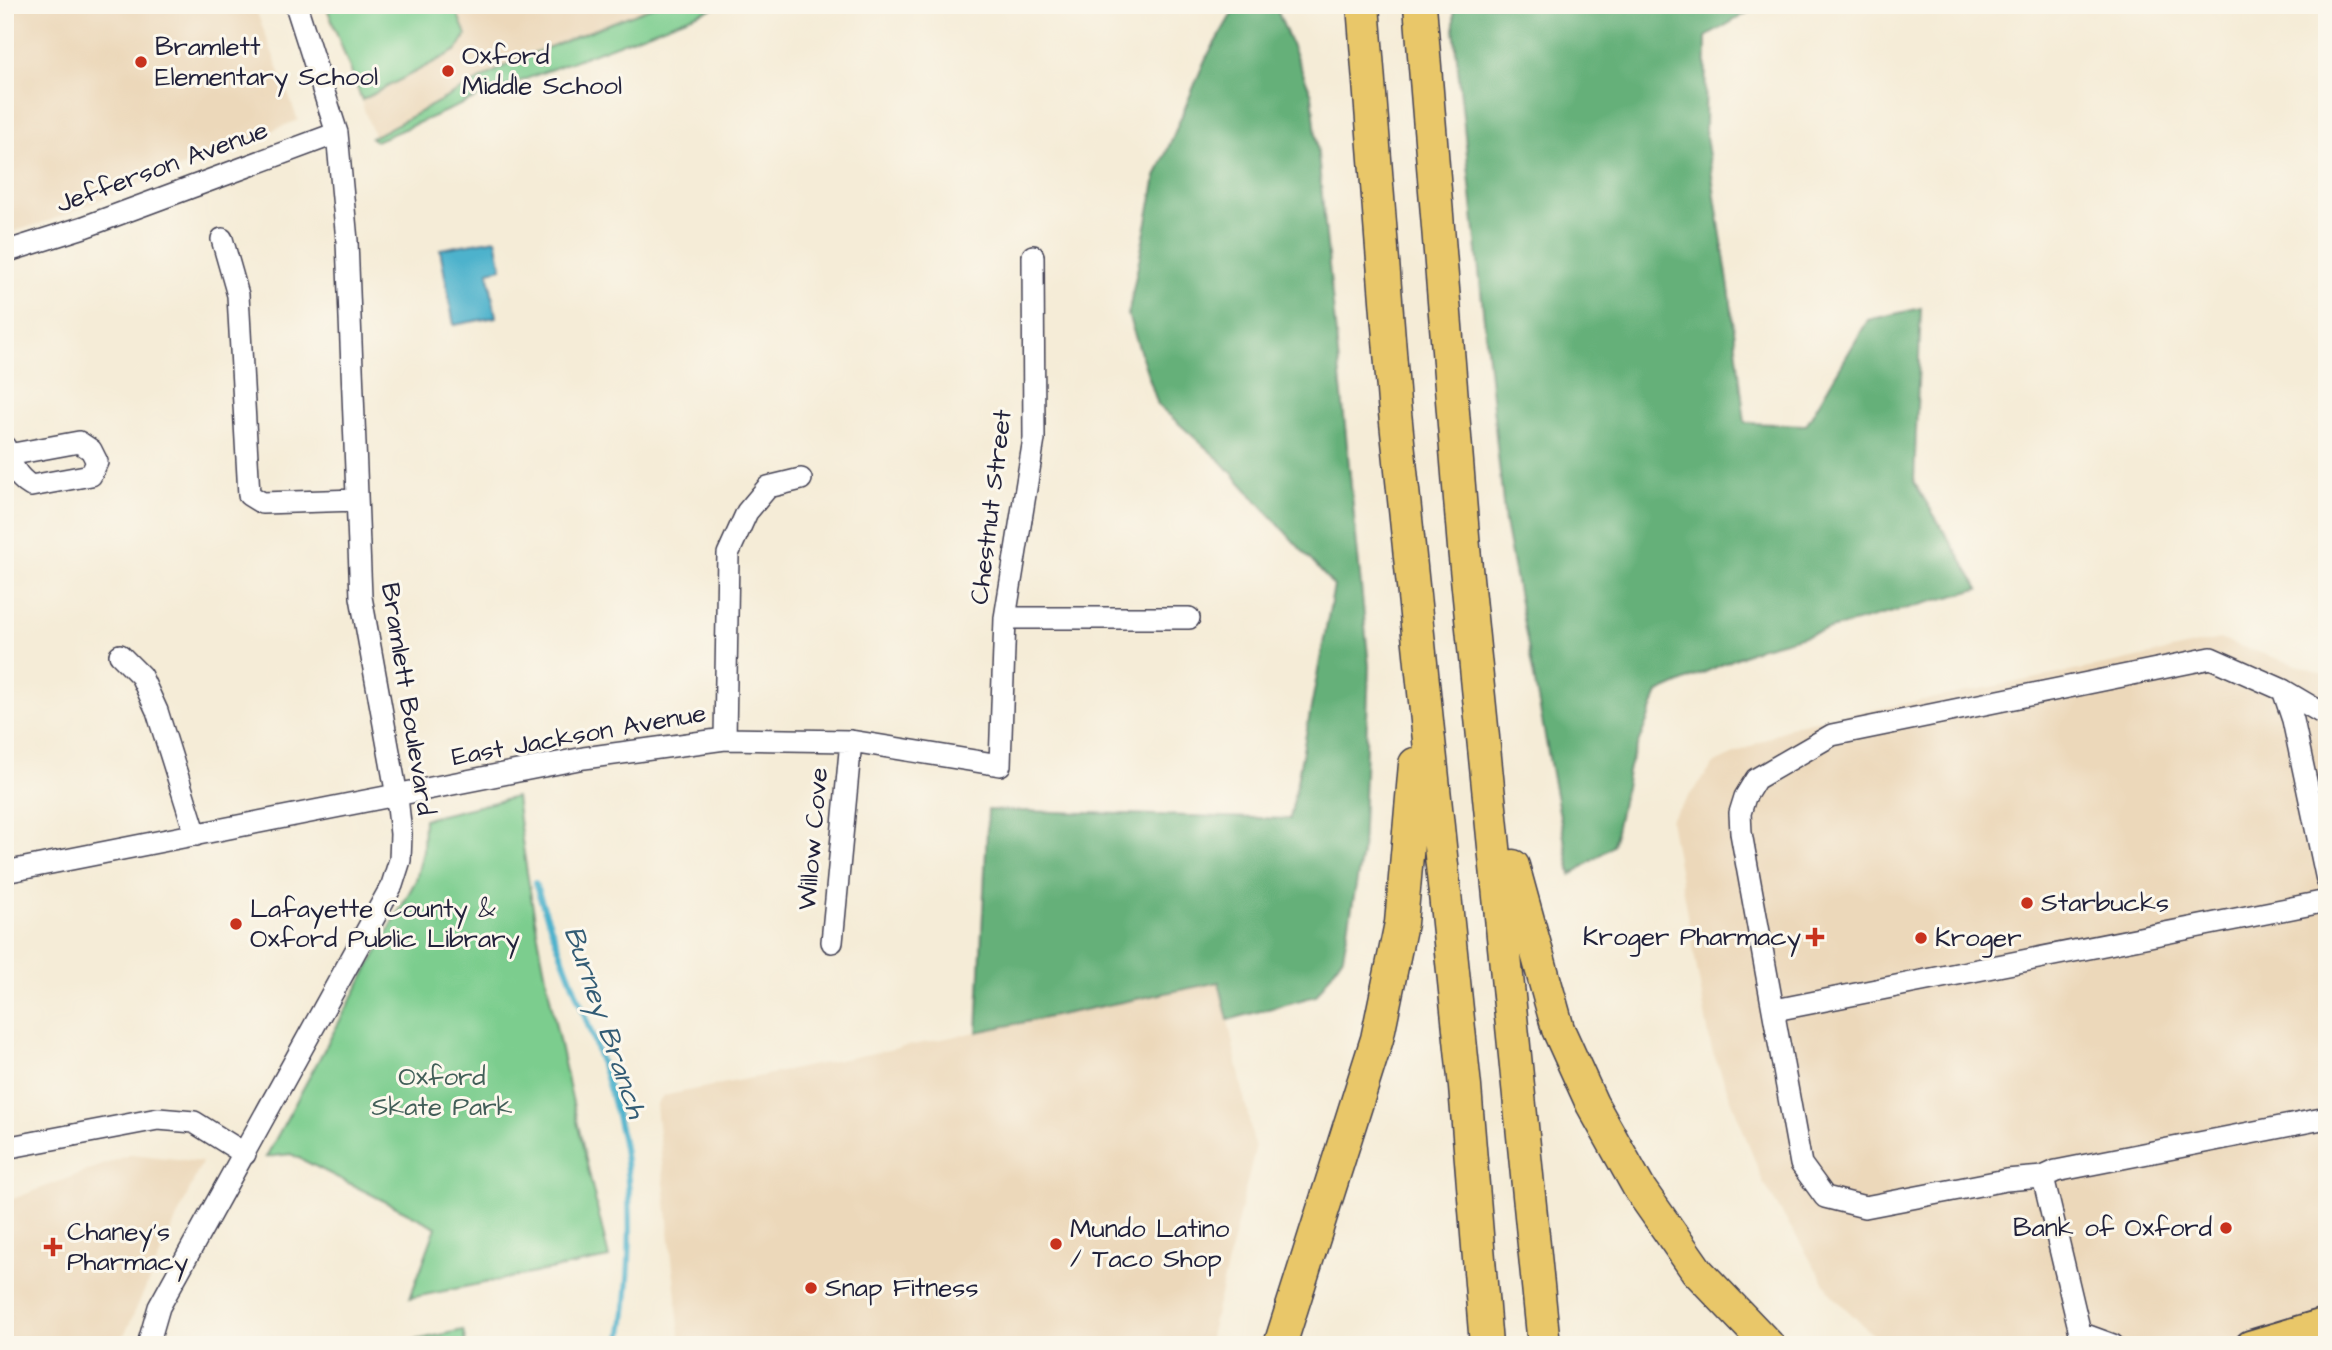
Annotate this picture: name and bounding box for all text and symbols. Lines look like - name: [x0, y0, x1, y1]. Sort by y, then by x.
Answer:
- place label: Bramlett Elementary School: [155, 29, 378, 97]
- place label: Oxford Middle School: [462, 38, 622, 104]
- marker: Bramlett Elementary School: [133, 54, 149, 70]
- marker: Oxford Middle School: [440, 63, 456, 79]
- street label: Jefferson Avenue: [51, 112, 273, 222]
- street label: Chestnut Street: [961, 407, 1021, 607]
- street label: Bramlett Boulevard: [372, 580, 444, 818]
- street label: East Jackson Avenue: [449, 695, 709, 775]
- street label: Willow Cove: [789, 766, 837, 912]
- place label: Starbucks: [2041, 885, 2169, 921]
- place label: Lafayette County & Oxford Public Library: [250, 891, 520, 959]
- marker: Starbucks: [2019, 895, 2035, 911]
- marker: Lafayette County & Oxford Public Library: [228, 916, 244, 932]
- place label: Kroger Pharmacy: [1583, 919, 1801, 957]
- place label: Kroger: [1935, 920, 2022, 958]
- water label: Burney Branch: [553, 921, 656, 1125]
- marker: Kroger Pharmacy: [1807, 929, 1823, 945]
- marker: Kroger: [1913, 930, 1929, 946]
- park label: Oxford Skate Park: [371, 1059, 513, 1125]
- place label: Bank of Oxford: [2013, 1210, 2212, 1246]
- place label: Mundo Latino / Taco Shop: [1070, 1211, 1230, 1277]
- place label: Chaney's Pharmacy: [67, 1214, 188, 1282]
- marker: Bank of Oxford: [2218, 1220, 2234, 1236]
- marker: Mundo Latino / Taco Shop: [1048, 1236, 1064, 1252]
- marker: Chaney's Pharmacy: [45, 1239, 61, 1255]
- place label: Snap Fitness: [825, 1270, 978, 1306]
- marker: Snap Fitness: [803, 1280, 819, 1296]

